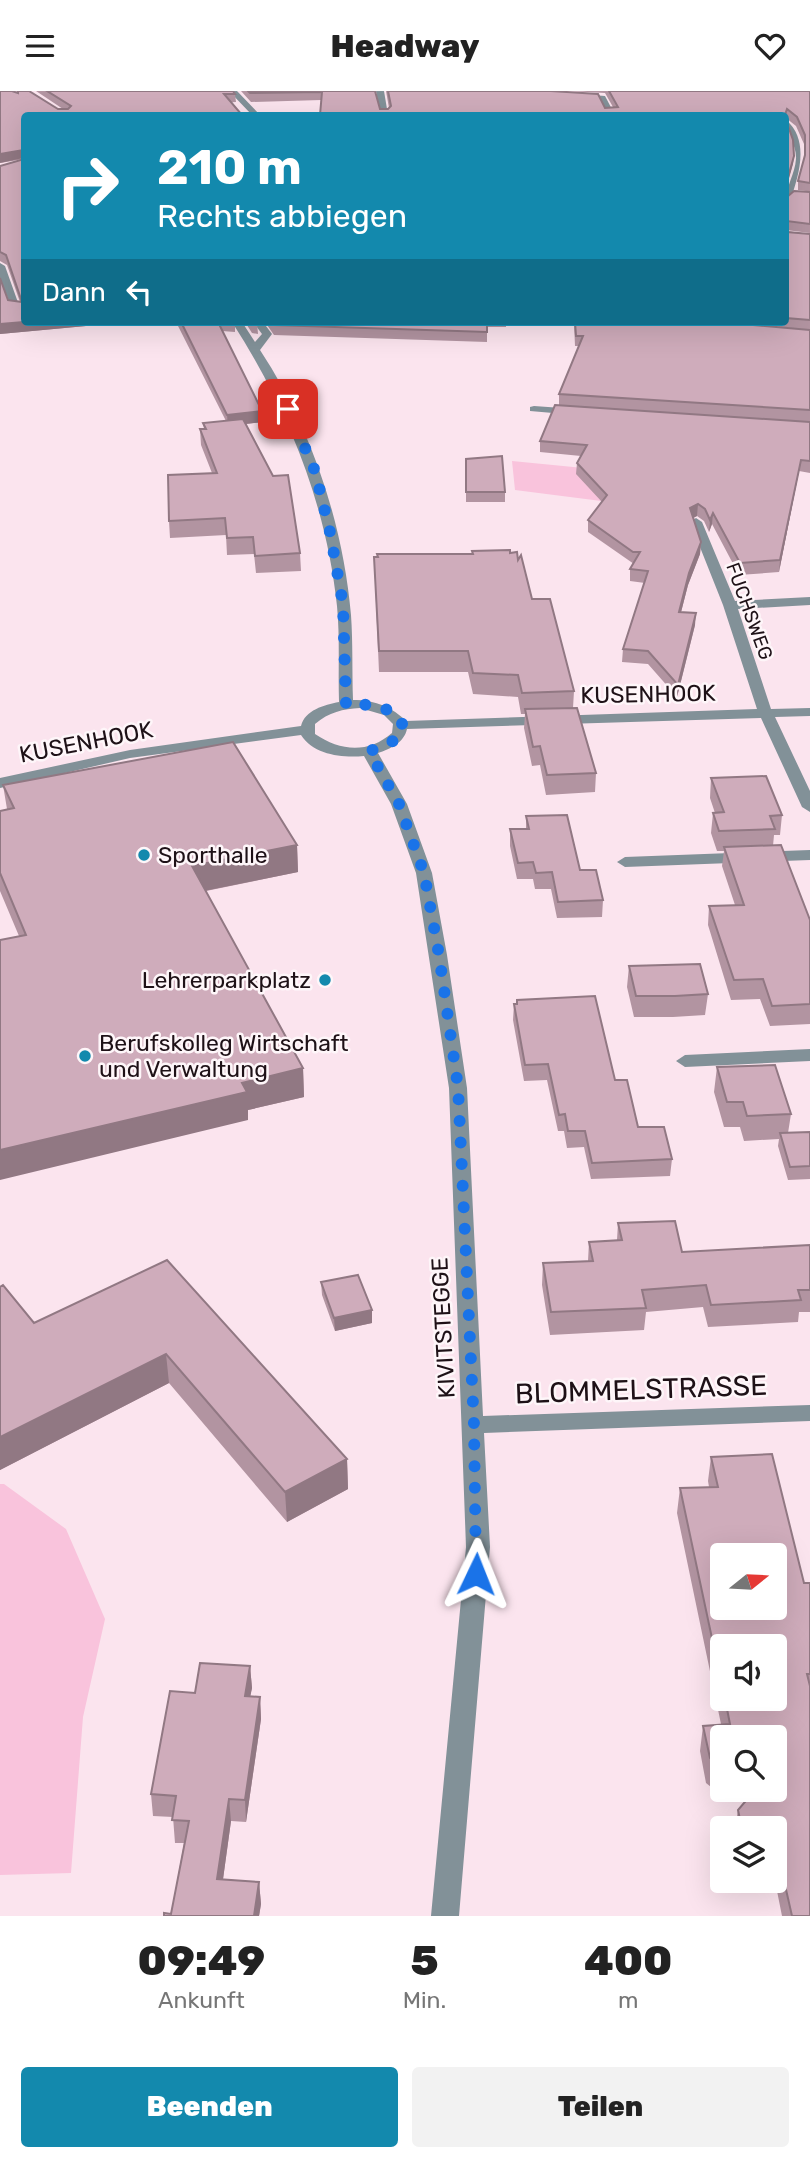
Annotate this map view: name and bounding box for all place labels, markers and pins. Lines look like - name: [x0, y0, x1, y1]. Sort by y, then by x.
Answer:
- pin: [258, 379, 318, 439]
- place label: Sporthalle: [158, 841, 268, 869]
- marker: Sporthalle: [136, 847, 152, 863]
- place label: Lehrerparkplatz: [142, 966, 311, 994]
- marker: Lehrerparkplatz: [317, 972, 333, 988]
- place label: Berufskolleg Wirtschaft und Verwaltung: [99, 1029, 349, 1083]
- marker: Berufskolleg Wirtschaft und Verwaltung: [77, 1048, 93, 1064]

